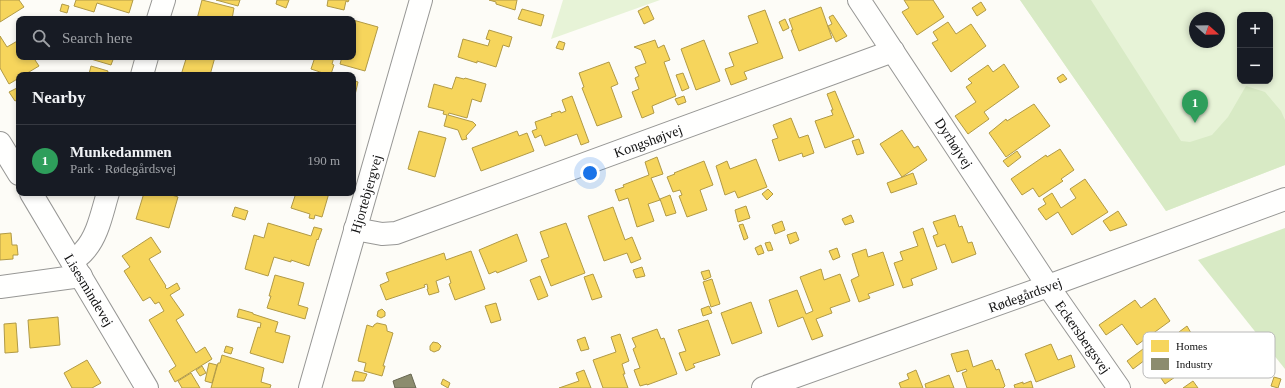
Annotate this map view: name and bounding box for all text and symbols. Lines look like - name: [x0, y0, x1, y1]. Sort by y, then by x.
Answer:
- north arrow: [1189, 12, 1225, 48]
- map controls: [1237, 12, 1273, 84]
- button: +: [1237, 12, 1273, 48]
- search box: [16, 16, 356, 60]
- icon: search: [30, 27, 52, 49]
- text: Search here: [62, 30, 132, 46]
- button: −: [1237, 48, 1273, 84]
- text: Nearby: [32, 88, 86, 107]
- pin: 1: [1182, 90, 1208, 123]
- street label: Dyrhøjvej: [932, 115, 975, 171]
- street label: Kongshøjvej: [612, 122, 684, 161]
- text: Munkedammen: [70, 144, 172, 160]
- text: 1: [42, 153, 48, 168]
- text: 190 m: [307, 153, 340, 168]
- street label: Hjortebjergvej: [348, 153, 385, 235]
- text: Park · Rødegårdsvej: [70, 161, 176, 176]
- your location: [580, 163, 600, 183]
- street label: Lisesmindevej: [61, 251, 116, 329]
- street label: Rødegårdsvej: [986, 275, 1064, 316]
- street label: Eckersbergsvej: [1052, 298, 1113, 377]
- legend: [1143, 332, 1275, 378]
- text: Homes: [1176, 340, 1207, 352]
- text: Industry: [1176, 358, 1213, 370]

